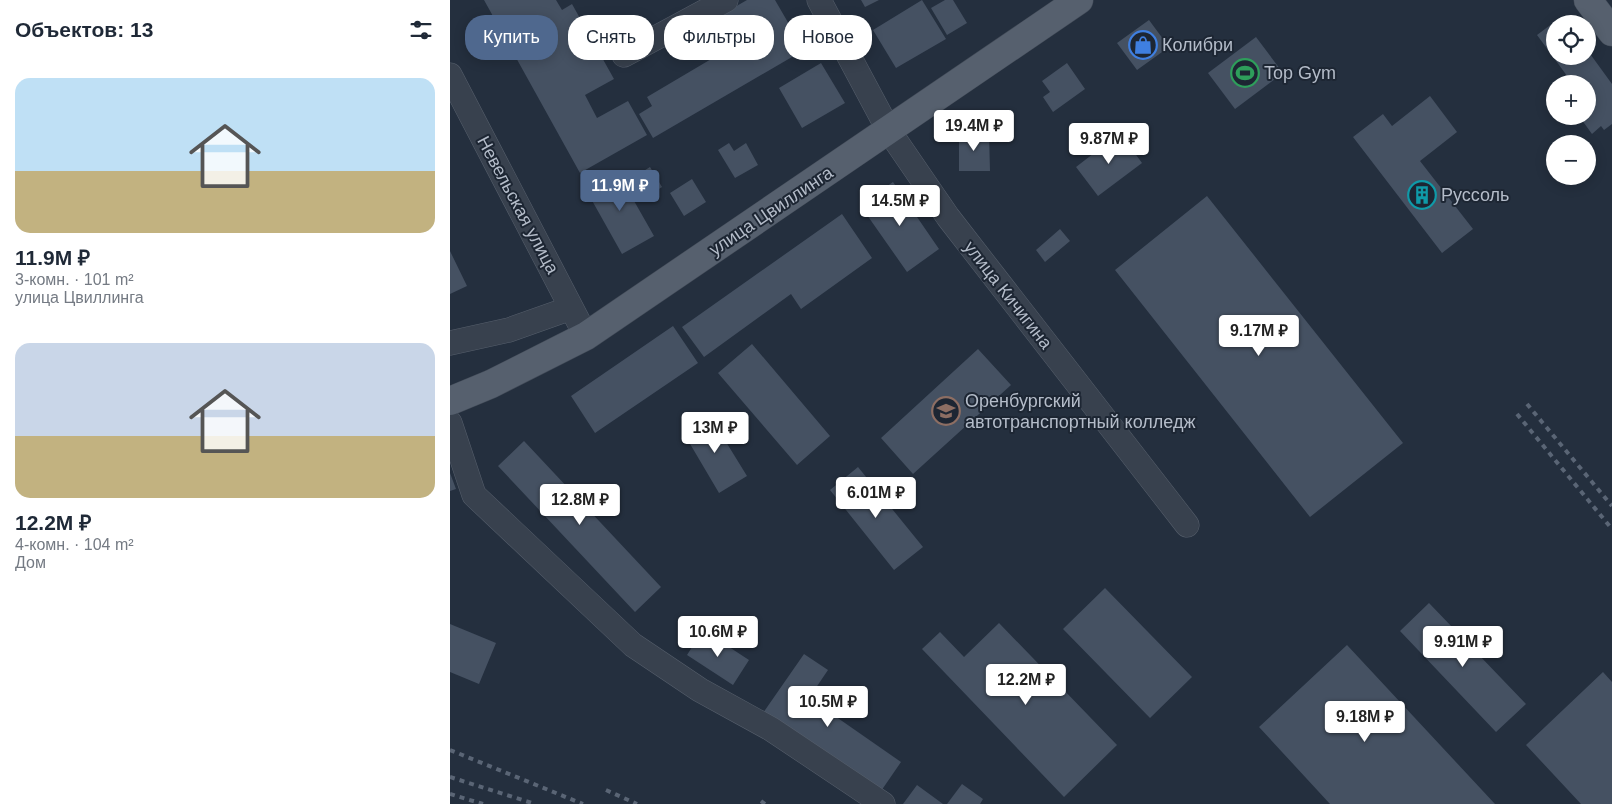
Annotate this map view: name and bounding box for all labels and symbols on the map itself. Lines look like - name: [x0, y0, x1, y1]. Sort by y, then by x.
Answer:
- shop icon: Колибри: [1128, 30, 1158, 60]
- place label: Колибри: [1162, 35, 1233, 55]
- sports icon: Top Gym: [1230, 58, 1260, 88]
- place label: Top Gym: [1264, 63, 1336, 83]
- pin: 19.4M ₽: [928, 110, 1020, 152]
- pin: 9.87M ₽: [1063, 122, 1155, 165]
- street label: Невельская улица: [473, 133, 563, 278]
- street label: улица Цвиллинга: [705, 162, 837, 260]
- pin: 11.9M ₽: [574, 170, 666, 212]
- building icon: Руссоль: [1407, 180, 1437, 210]
- pin: 14.5M ₽: [854, 184, 946, 227]
- place label: Руссоль: [1441, 185, 1510, 205]
- street label: улица Кичигина: [960, 237, 1057, 354]
- pin: 9.17M ₽: [1213, 314, 1305, 357]
- place label: Оренбургский автотранспортный колледж: [965, 391, 1195, 432]
- school or university icon: Оренбургский автотранспортный колледж: [931, 396, 961, 426]
- pin: 13M ₽: [680, 412, 750, 454]
- pin: 6.01M ₽: [830, 476, 922, 519]
- pin: 12.8M ₽: [534, 484, 626, 526]
- pin: 10.6M ₽: [672, 616, 764, 658]
- pin: 9.91M ₽: [1417, 626, 1509, 668]
- pin: 12.2M ₽: [980, 664, 1072, 706]
- pin: 10.5M ₽: [782, 686, 874, 728]
- pin: 9.18M ₽: [1319, 700, 1411, 743]

